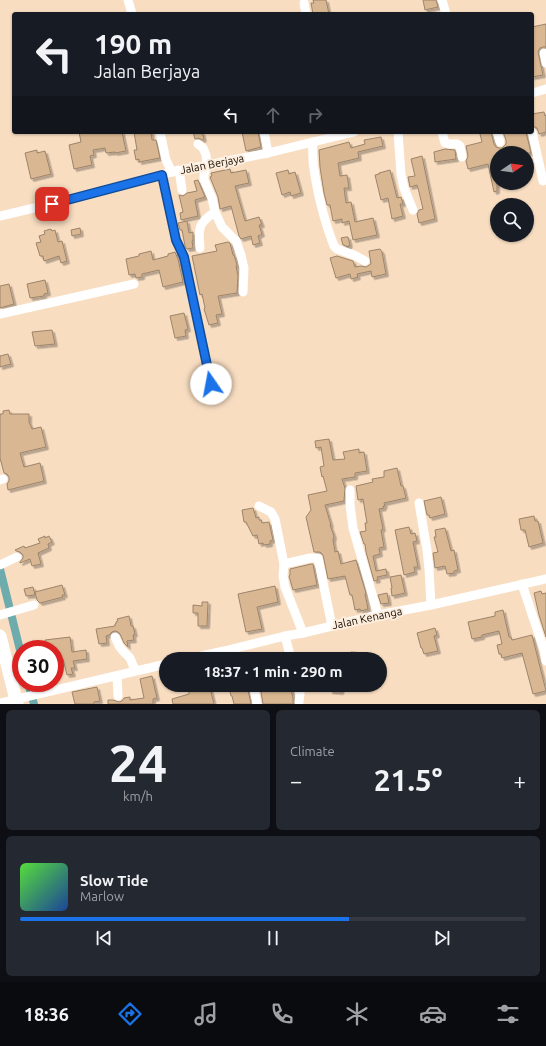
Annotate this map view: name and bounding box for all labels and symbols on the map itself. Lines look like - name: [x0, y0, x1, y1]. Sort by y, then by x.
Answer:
- north arrow: [490, 146, 534, 190]
- street label: Jalan Berjaya: [179, 152, 245, 176]
- pin: [35, 187, 69, 221]
- position arrow: [190, 363, 232, 405]
- street label: Jalan Kenanga: [331, 605, 403, 631]
- speed limit sign: 30: [12, 640, 64, 692]

